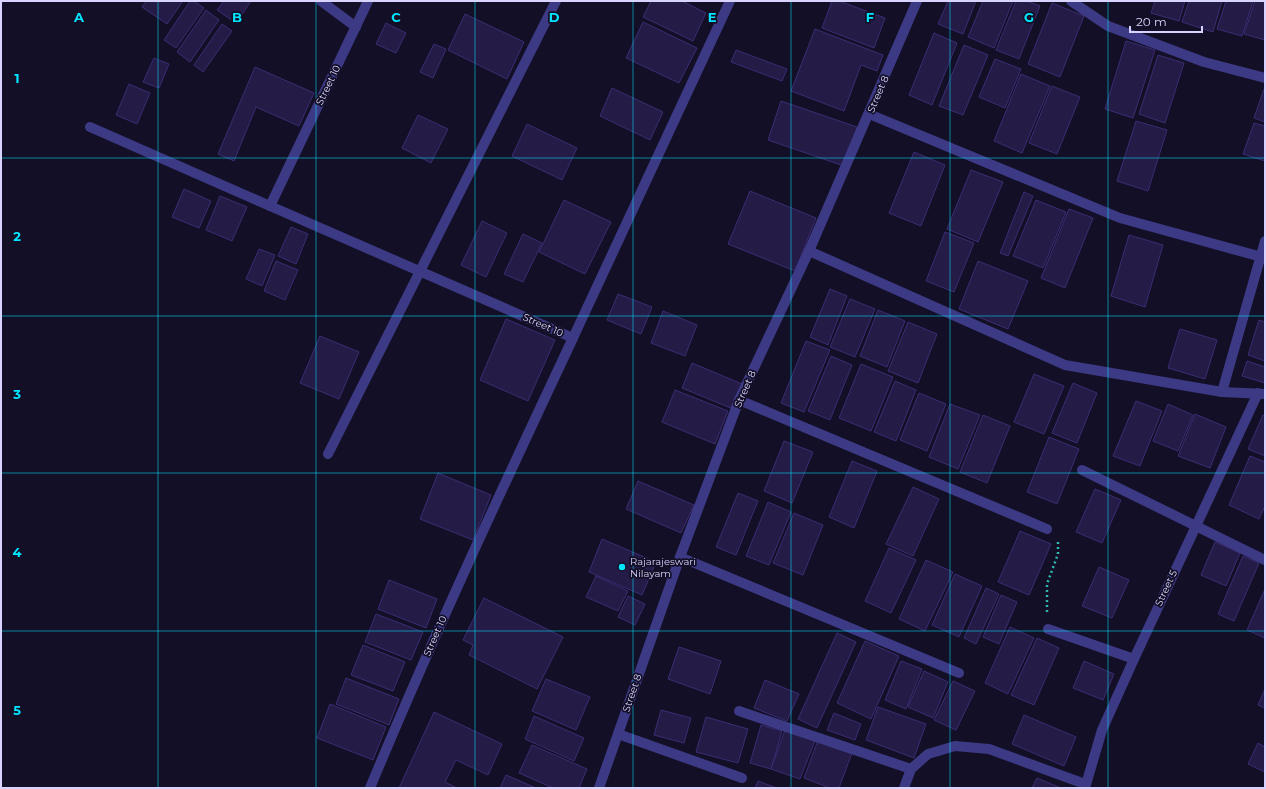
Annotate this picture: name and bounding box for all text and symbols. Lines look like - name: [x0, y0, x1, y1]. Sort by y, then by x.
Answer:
- scale bar: [1130, 8, 1202, 34]
- text: A: [73, 9, 85, 25]
- text: B: [232, 9, 242, 25]
- text: C: [391, 9, 401, 25]
- text: D: [549, 9, 560, 25]
- text: E: [708, 9, 717, 25]
- text: F: [866, 9, 874, 25]
- text: G: [1024, 9, 1034, 25]
- text: 20 m: [1136, 14, 1167, 29]
- street label: Street 10: [313, 62, 343, 107]
- text: 1: [14, 70, 20, 86]
- street label: Street 8: [864, 73, 892, 115]
- text: 2: [13, 228, 21, 244]
- street label: Street 10: [521, 310, 566, 340]
- street label: Street 8: [731, 368, 759, 410]
- text: 3: [12, 386, 21, 402]
- text: 4: [13, 544, 22, 560]
- place label: Rajarajeswari Nilayam: [630, 555, 696, 580]
- marker: Rajarajeswari Nilayam: [617, 562, 627, 572]
- street label: Street 5: [1152, 567, 1180, 608]
- street label: Street 10: [420, 613, 450, 658]
- street label: Street 8: [619, 672, 645, 714]
- text: 5: [13, 702, 21, 718]

